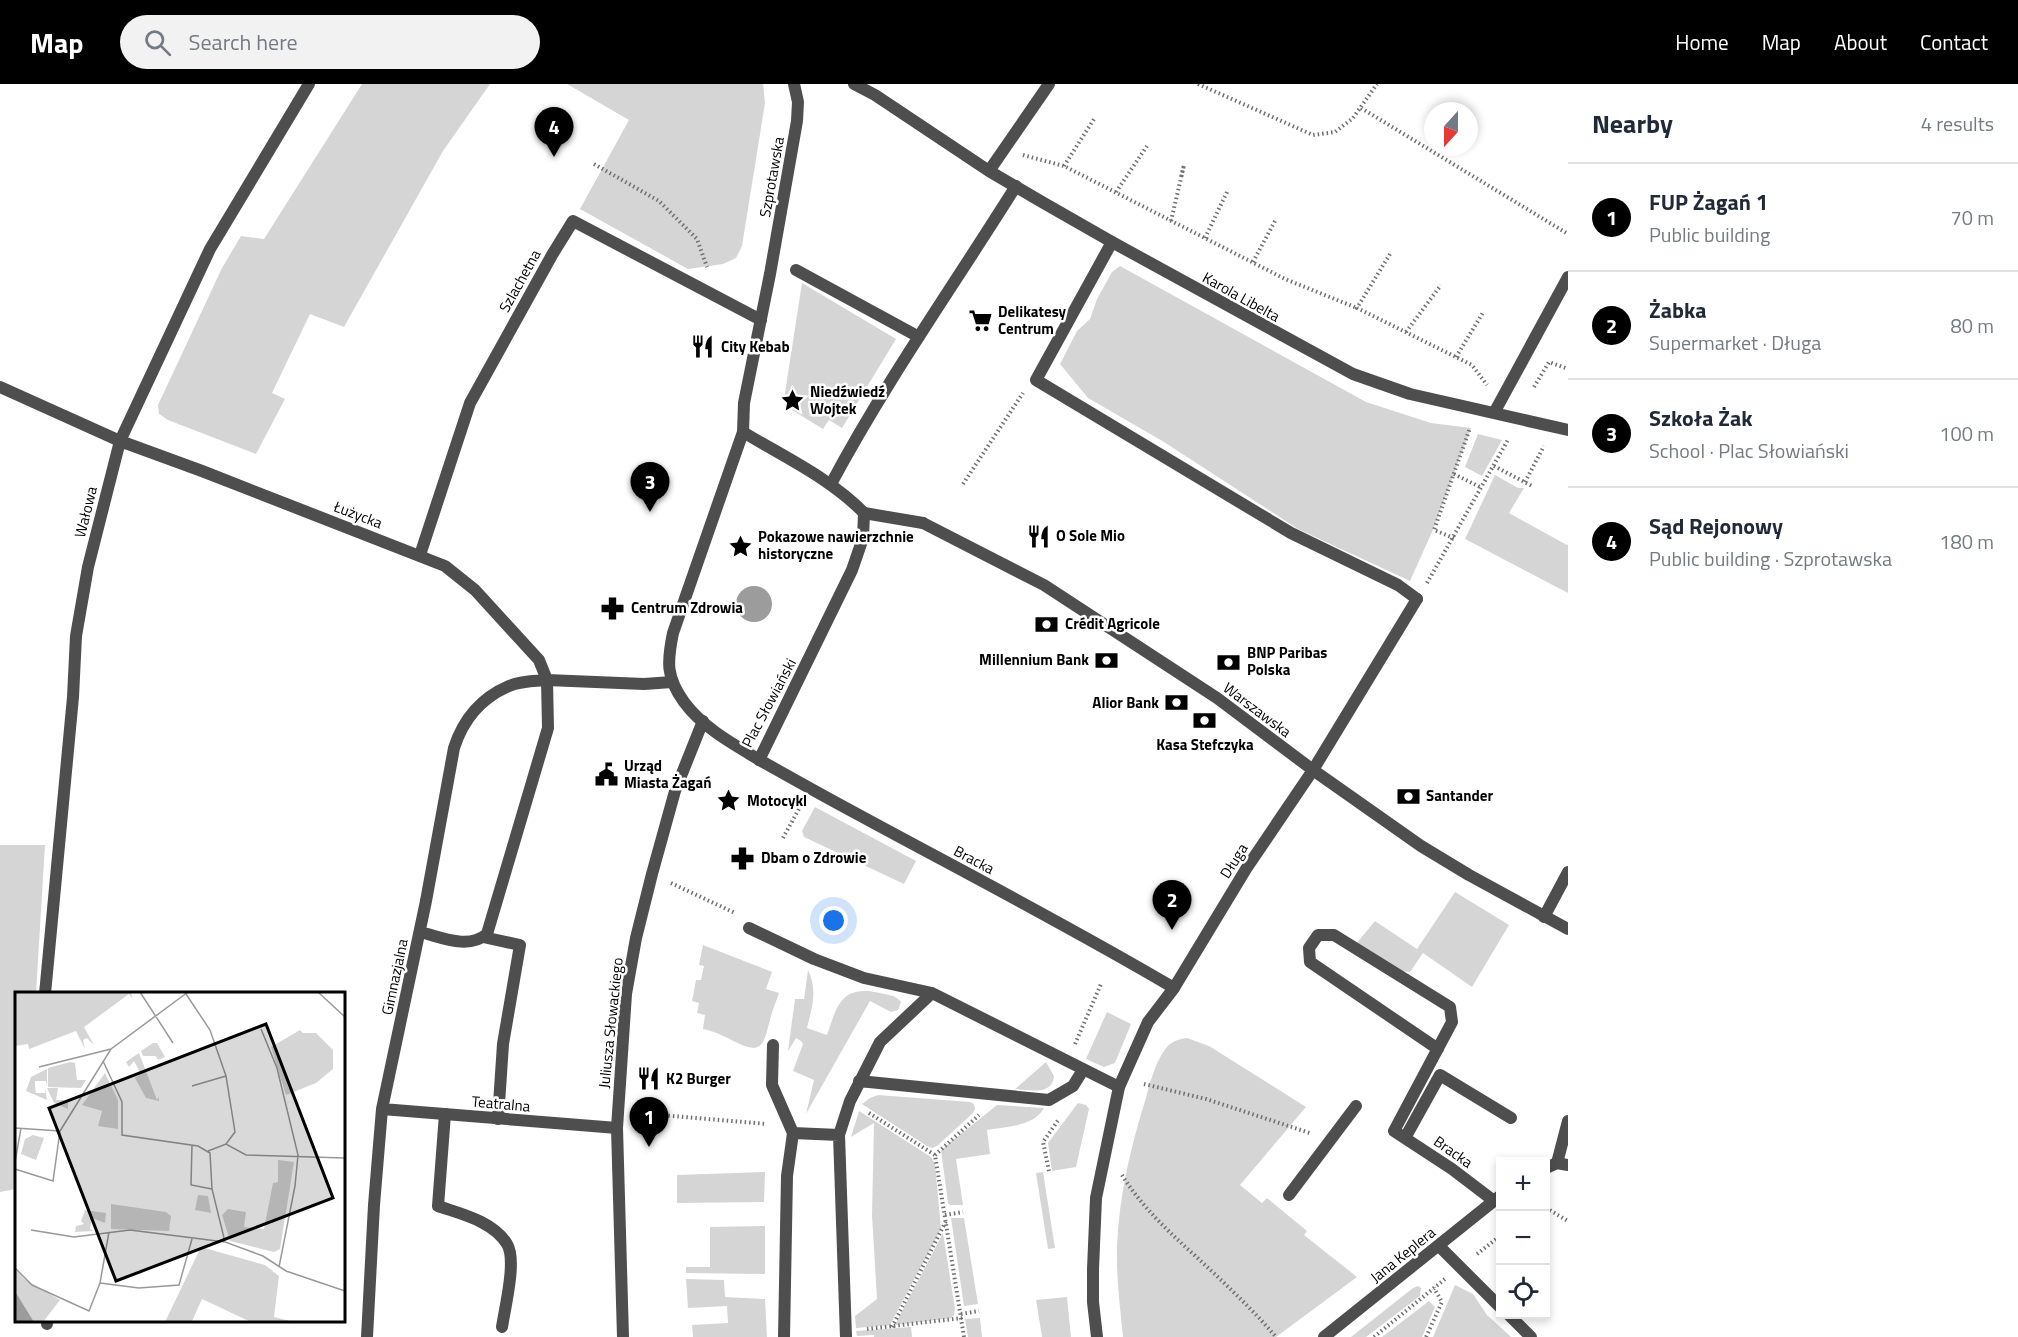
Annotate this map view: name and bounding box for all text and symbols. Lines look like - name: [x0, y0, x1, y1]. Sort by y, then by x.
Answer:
- search box: [120, 15, 540, 69]
- text: Map: [30, 21, 84, 64]
- text: Search here: [189, 25, 298, 59]
- icon: search: [141, 26, 174, 59]
- text: Home: [1675, 26, 1729, 58]
- text: Map: [1762, 26, 1801, 58]
- text: About: [1834, 26, 1887, 58]
- text: Contact: [1920, 26, 1988, 58]
- north arrow: [1424, 102, 1478, 156]
- text: Nearby: [1592, 104, 1673, 143]
- pin: 4: [534, 107, 574, 157]
- text: 4 results: [1921, 108, 1994, 139]
- street label: Szprotawska: [753, 134, 790, 219]
- text: FUP Żagań 1: [1649, 185, 1768, 219]
- text: 1: [1606, 202, 1617, 233]
- text: 70 m: [1950, 202, 1994, 233]
- text: Public building: [1649, 219, 1770, 250]
- street label: Szlachetna: [493, 245, 547, 316]
- street label: Karola Libelta: [1198, 266, 1285, 328]
- text: Żabka: [1649, 293, 1707, 327]
- place label: Delikatesy Centrum: [998, 300, 1067, 340]
- supermarket icon: Delikatesy Centrum: [967, 308, 993, 334]
- text: 2: [1606, 310, 1617, 341]
- text: 80 m: [1950, 310, 1994, 341]
- text: Supermarket · Długa: [1649, 327, 1821, 358]
- restaurant icon: City Kebab: [690, 334, 716, 360]
- place label: City Kebab: [721, 335, 790, 358]
- place label: Niedźwiedź Wojtek: [810, 380, 885, 420]
- place icon: Niedźwiedź Wojtek: [779, 388, 805, 414]
- text: Szkoła Żak: [1649, 401, 1753, 435]
- text: 3: [1606, 418, 1617, 449]
- text: 100 m: [1939, 418, 1994, 449]
- text: School · Plac Słowiański: [1649, 435, 1849, 466]
- pin: 3: [630, 462, 670, 512]
- street label: Wałowa: [68, 483, 103, 540]
- street label: Łużycka: [330, 494, 386, 534]
- text: Sąd Rejonowy: [1649, 509, 1783, 543]
- restaurant icon: O Sole Mio: [1025, 523, 1051, 549]
- place label: O Sole Mio: [1056, 524, 1125, 547]
- place label: Pokazowe nawierzchnie historyczne: [758, 525, 914, 565]
- text: 4: [1606, 526, 1617, 557]
- text: 180 m: [1939, 526, 1994, 557]
- place icon: Pokazowe nawierzchnie historyczne: [727, 533, 753, 559]
- text: Public building · Szprotawska: [1649, 543, 1892, 574]
- pharmacy icon: Centrum Zdrowia: [600, 595, 626, 621]
- place label: Centrum Zdrowia: [631, 596, 743, 619]
- bank icon: Crédit Agricole: [1034, 611, 1060, 637]
- place label: Crédit Agricole: [1065, 612, 1160, 635]
- place label: BNP Paribas Polska: [1247, 641, 1327, 681]
- bank icon: Millennium Bank: [1094, 647, 1120, 673]
- place label: Millennium Bank: [979, 648, 1089, 671]
- bank icon: BNP Paribas Polska: [1216, 649, 1242, 675]
- street label: Plac Słowiański: [735, 654, 802, 751]
- street label: Warszawska: [1218, 676, 1297, 743]
- bank icon: Alior Bank: [1164, 690, 1190, 716]
- place label: Alior Bank: [1092, 691, 1159, 714]
- bank icon: Kasa Stefczyka: [1192, 708, 1218, 734]
- place label: Kasa Stefczyka: [1156, 733, 1254, 756]
- place label: Urząd Miasta Żagań: [624, 754, 712, 794]
- public building icon: Urząd Miasta Żagań: [593, 762, 619, 788]
- bank icon: Santander: [1395, 783, 1421, 809]
- place label: Santander: [1426, 784, 1493, 807]
- place icon: Motocykl: [716, 788, 742, 814]
- place label: Motocykl: [747, 789, 807, 812]
- street label: Długa: [1214, 838, 1254, 883]
- street label: Bracka: [950, 839, 999, 880]
- pharmacy icon: Dbam o Zdrowie: [730, 845, 756, 871]
- place label: Dbam o Zdrowie: [761, 846, 867, 869]
- pin: 2: [1152, 880, 1192, 930]
- your location: [819, 906, 848, 935]
- street label: Gimnazjalna: [375, 936, 414, 1017]
- street label: Juliusza Słowackiego: [592, 956, 629, 1089]
- inset map: [15, 992, 345, 1322]
- restaurant icon: K2 Burger: [635, 1066, 661, 1092]
- place label: K2 Burger: [666, 1067, 731, 1090]
- street label: Teatralna: [471, 1089, 532, 1118]
- pin: 1: [630, 1098, 668, 1147]
- street label: Bracka: [1429, 1130, 1478, 1174]
- map controls: [1496, 1157, 1550, 1319]
- button: +: [1496, 1157, 1550, 1211]
- button: −: [1496, 1211, 1550, 1265]
- street label: Jana Keplera: [1365, 1221, 1441, 1288]
- button: locate: [1496, 1265, 1550, 1319]

